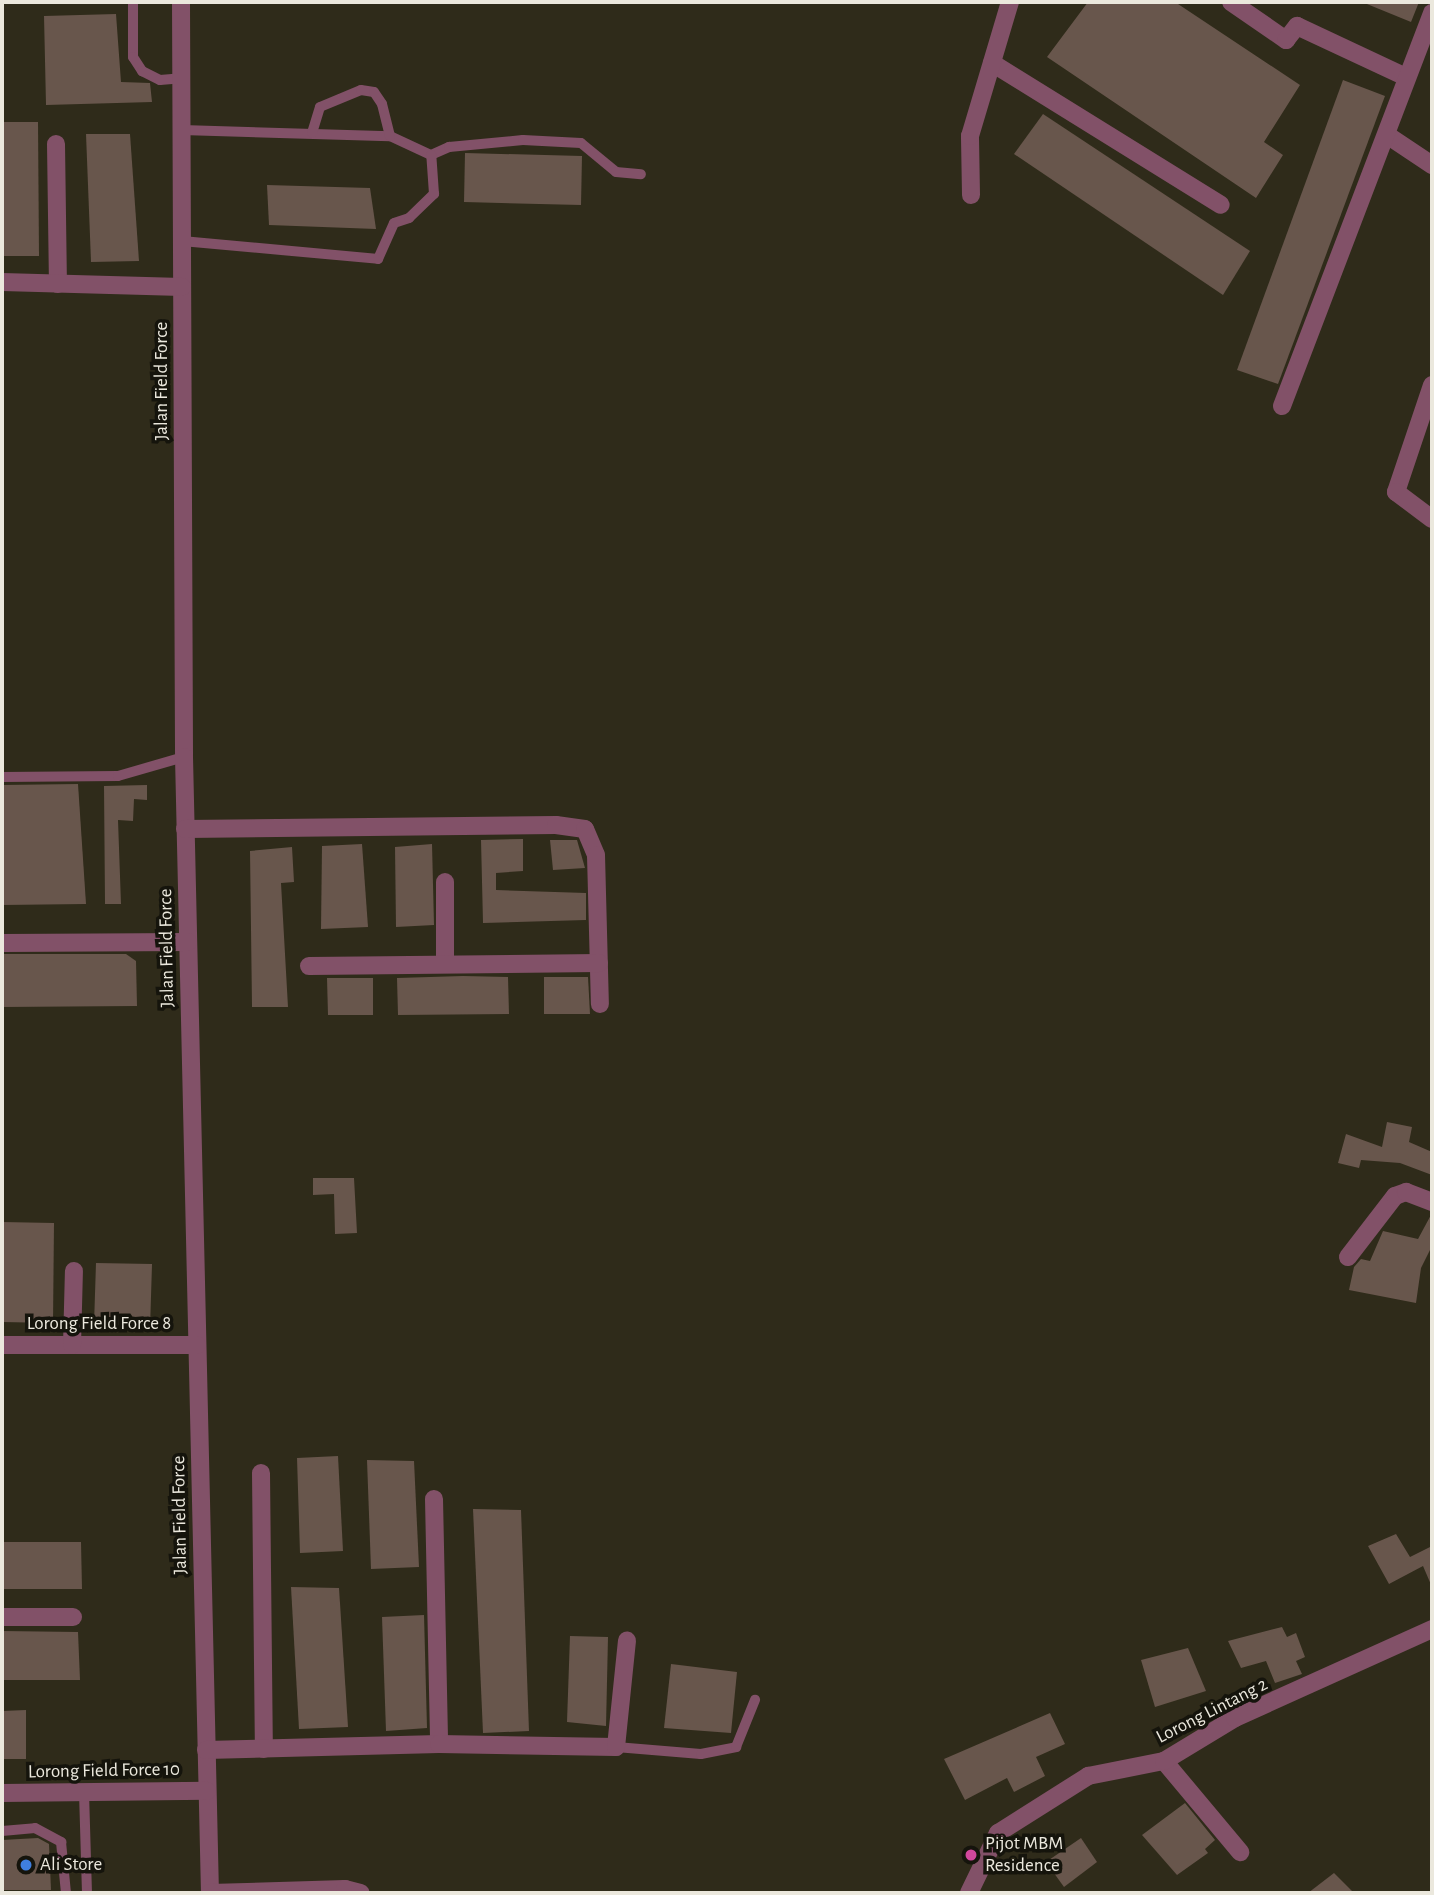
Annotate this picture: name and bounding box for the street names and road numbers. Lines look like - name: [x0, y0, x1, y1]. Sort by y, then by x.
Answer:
- street label: Jalan Field Force: [151, 322, 173, 440]
- street label: Jalan Field Force: [155, 888, 179, 1008]
- street label: Lorong Field Force 8: [27, 1313, 171, 1335]
- street label: Jalan Field Force: [168, 1455, 192, 1575]
- street label: Lorong Lintang 2: [1152, 1673, 1272, 1749]
- street label: Lorong Field Force 10: [28, 1758, 180, 1784]

